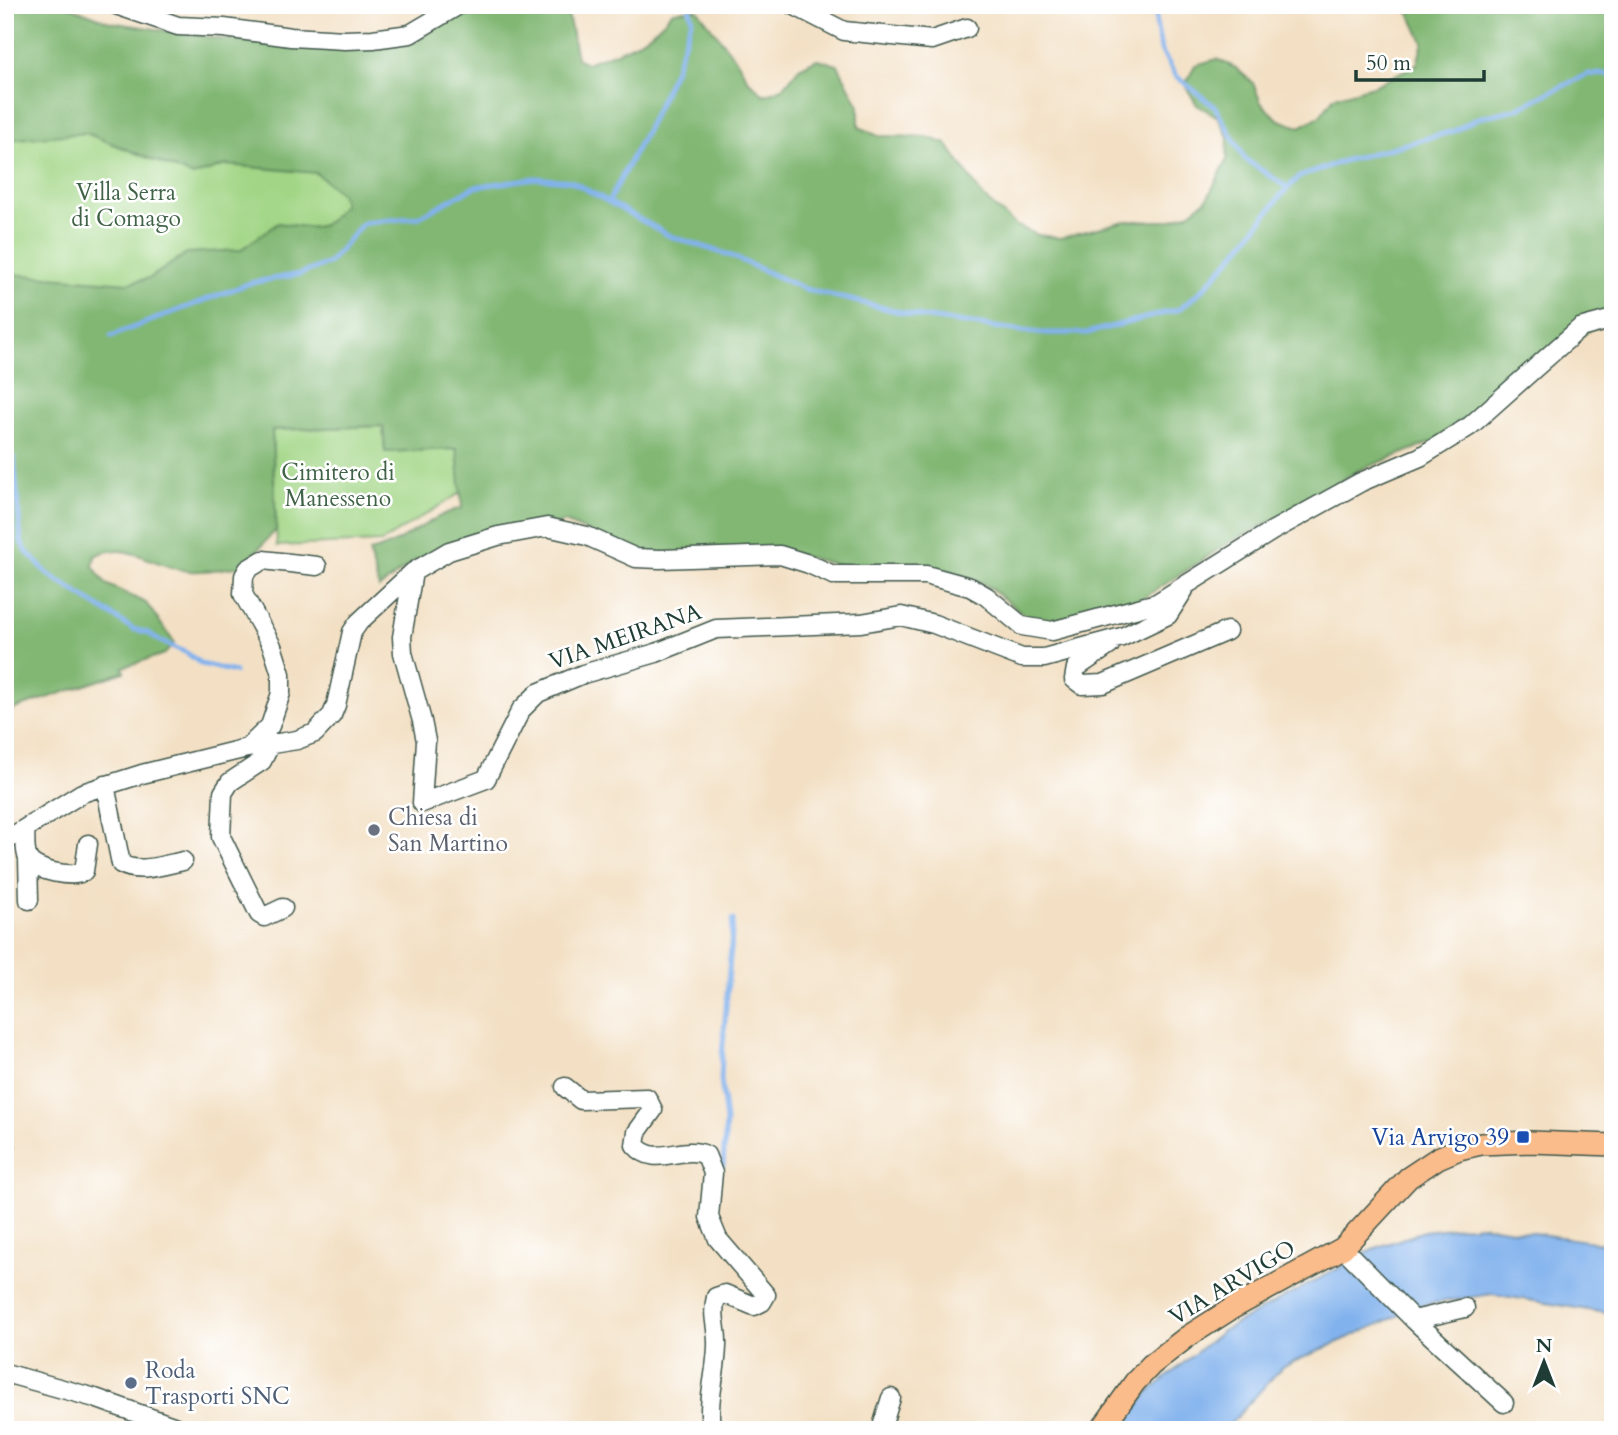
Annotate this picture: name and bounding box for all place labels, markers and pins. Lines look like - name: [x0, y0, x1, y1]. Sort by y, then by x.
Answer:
- place label: Chiesa di San Martino: [388, 802, 508, 859]
- marker: Chiesa di San Martino: [366, 822, 382, 838]
- place label: Via Arvigo 39: [1372, 1122, 1509, 1153]
- marker: Via Arvigo 39: [1515, 1129, 1531, 1145]
- place label: Roda Trasporti SNC: [145, 1355, 290, 1412]
- marker: Roda Trasporti SNC: [123, 1375, 139, 1391]

